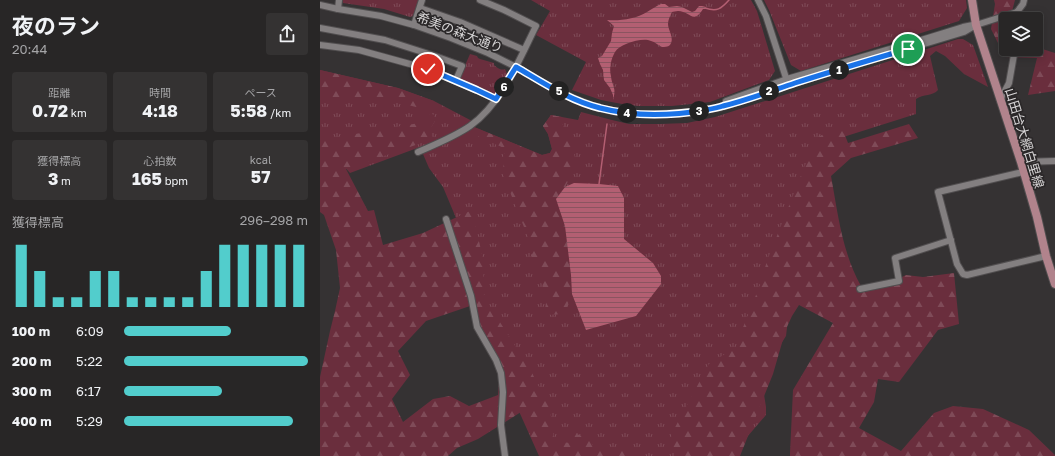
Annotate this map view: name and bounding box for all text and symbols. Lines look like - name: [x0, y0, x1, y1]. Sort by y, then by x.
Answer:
- street label: 希美の森大通り: [415, 8, 505, 56]
- text: 夜のラン: [12, 12, 100, 39]
- map controls: [999, 12, 1043, 56]
- button: layers: [999, 12, 1043, 56]
- button: share: [266, 13, 308, 55]
- pin: [891, 32, 925, 66]
- icon: arrive: [897, 38, 919, 60]
- text: 20:44: [12, 41, 47, 57]
- pin: [411, 52, 445, 86]
- icon: check: [417, 58, 439, 80]
- pin: 1: [829, 60, 849, 80]
- text: 1: [836, 63, 842, 76]
- pin: 6: [494, 77, 514, 97]
- text: 6: [501, 80, 508, 93]
- pin: 5: [549, 81, 569, 101]
- pin: 2: [759, 81, 779, 101]
- text: 5: [556, 84, 562, 97]
- text: 2: [766, 84, 772, 97]
- text: 距離: [48, 86, 70, 99]
- text: 時間: [149, 86, 171, 99]
- text: ペース: [244, 86, 277, 99]
- street label: 山田台大網白里線: [1002, 86, 1048, 190]
- text: 0.72: [32, 100, 68, 121]
- text: 4:18: [142, 100, 178, 121]
- text: 5:58: [230, 100, 267, 121]
- pin: 3: [689, 101, 709, 121]
- pin: 4: [617, 103, 637, 123]
- text: 3: [696, 104, 702, 117]
- text: km: [68, 106, 87, 119]
- text: /km: [267, 106, 291, 119]
- text: 4: [624, 106, 630, 119]
- text: kcal: [250, 153, 272, 166]
- text: 獲得標高: [37, 154, 81, 167]
- text: 心拍数: [143, 154, 176, 167]
- text: 57: [251, 166, 270, 187]
- text: 3: [48, 168, 58, 189]
- text: 165: [132, 168, 162, 189]
- text: m: [58, 174, 71, 187]
- text: bpm: [162, 174, 188, 187]
- text: 296–298 m: [240, 212, 308, 228]
- text: 獲得標高: [12, 214, 64, 230]
- text: 100 m: [12, 323, 50, 339]
- text: 6:09: [76, 323, 104, 339]
- text: 200 m: [12, 353, 51, 369]
- text: 5:22: [76, 353, 103, 369]
- text: 300 m: [12, 383, 51, 399]
- text: 6:17: [76, 383, 101, 399]
- text: 400 m: [12, 413, 52, 429]
- text: 5:29: [76, 413, 103, 429]

